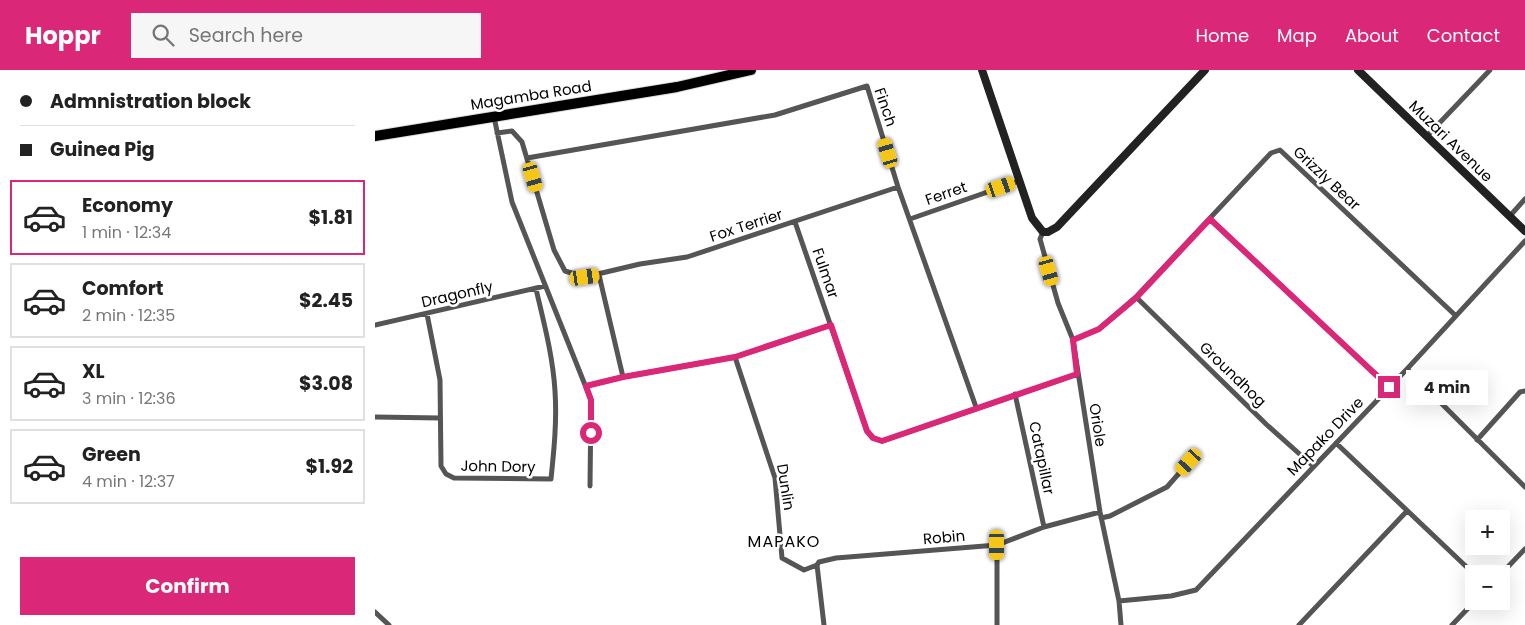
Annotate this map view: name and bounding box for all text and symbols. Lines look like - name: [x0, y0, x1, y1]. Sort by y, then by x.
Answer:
- search box: [131, 13, 481, 58]
- text: Hoppr: [25, 19, 101, 52]
- icon: search: [149, 21, 177, 49]
- text: Search here: [189, 22, 303, 49]
- text: Home: [1195, 23, 1249, 48]
- text: Map: [1277, 23, 1317, 48]
- text: About: [1345, 23, 1399, 48]
- text: Contact: [1427, 23, 1500, 48]
- street label: Magamba Road: [469, 75, 593, 115]
- street label: Finch: [870, 85, 902, 129]
- text: Admnistration block: [50, 88, 251, 115]
- street label: Muzari Avenue: [1404, 96, 1498, 186]
- text: Guinea Pig: [50, 136, 155, 163]
- car: [876, 136, 899, 170]
- street label: Grizzly Bear: [1289, 141, 1366, 215]
- car: [521, 161, 544, 193]
- car: [984, 175, 1017, 199]
- street label: Ferret: [922, 176, 970, 210]
- text: Economy: [82, 192, 173, 219]
- icon: car: [22, 195, 67, 240]
- street label: Fox Terrier: [707, 203, 786, 247]
- text: $1.81: [309, 204, 353, 231]
- text: 1 min · 12:34: [82, 221, 171, 244]
- street label: Fulmar: [808, 245, 845, 301]
- car: [1037, 255, 1060, 287]
- car: [569, 267, 600, 287]
- text: Comfort: [82, 275, 164, 302]
- street label: Dragonfly: [419, 275, 495, 312]
- icon: car: [22, 278, 67, 323]
- text: $2.45: [299, 287, 353, 314]
- text: 2 min · 12:35: [82, 304, 175, 327]
- street label: Groundhog: [1195, 337, 1271, 411]
- text: XL: [82, 358, 105, 385]
- icon: car: [22, 361, 67, 406]
- text: $3.08: [299, 370, 353, 397]
- callout: 4 min: [1407, 370, 1489, 404]
- route end: [1378, 376, 1400, 398]
- text: 4 min: [1424, 376, 1470, 399]
- text: 3 min · 12:36: [82, 387, 176, 410]
- street label: Mapako Drive: [1282, 392, 1368, 480]
- street label: Oriole: [1084, 402, 1112, 448]
- street label: Catapillar: [1024, 419, 1060, 497]
- route start: [580, 422, 602, 444]
- text: Green: [82, 441, 141, 468]
- icon: car: [22, 444, 67, 489]
- car: [1173, 446, 1204, 478]
- text: $1.92: [305, 453, 353, 480]
- street label: John Dory: [460, 455, 536, 477]
- street label: Dunlin: [772, 462, 800, 512]
- text: 4 min · 12:37: [82, 470, 175, 493]
- map controls: [1465, 510, 1510, 610]
- button: +: [1465, 510, 1510, 555]
- street label: Robin: [922, 525, 966, 549]
- district label: MAPAKO: [748, 530, 820, 553]
- car: [989, 530, 1004, 560]
- button: Confirm: [20, 557, 355, 615]
- button: −: [1465, 565, 1510, 610]

